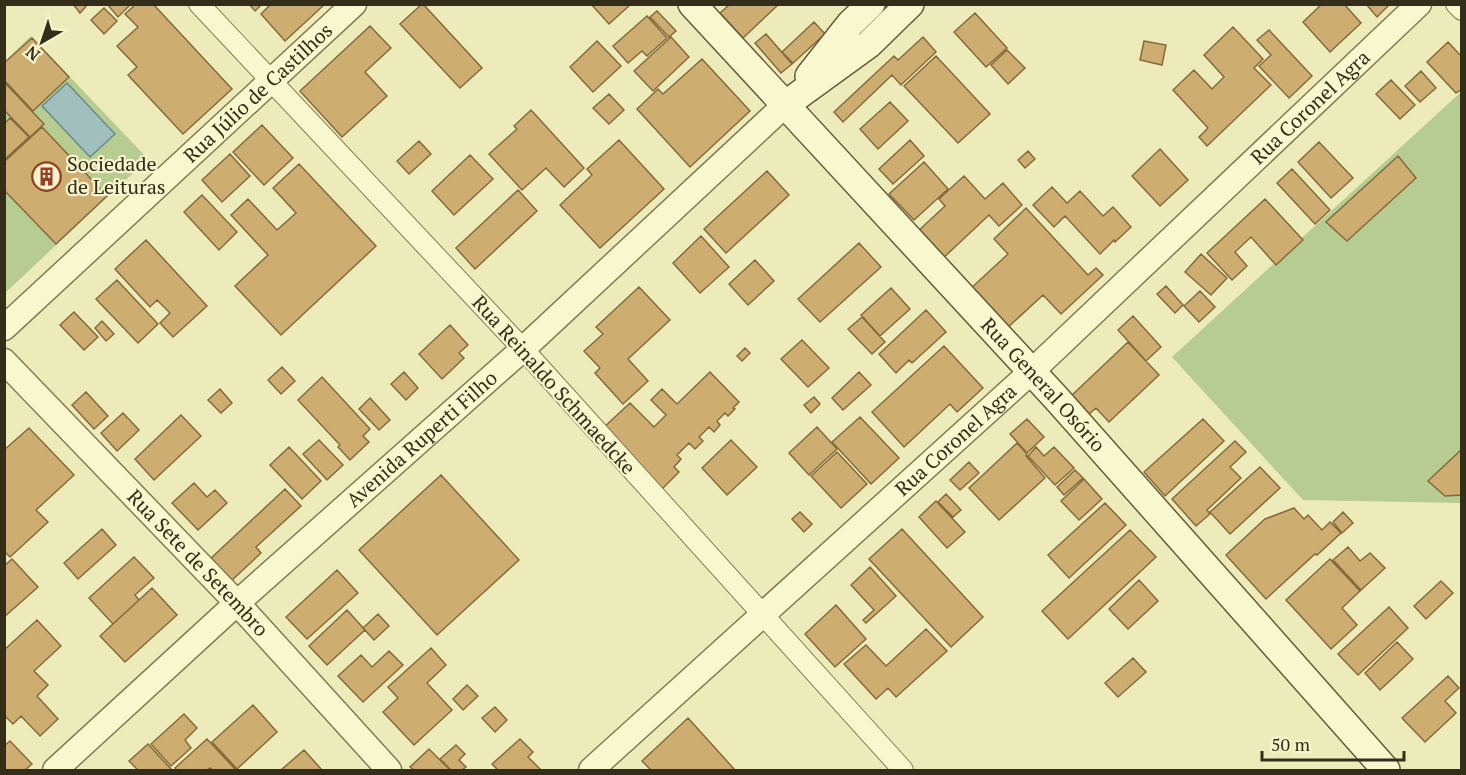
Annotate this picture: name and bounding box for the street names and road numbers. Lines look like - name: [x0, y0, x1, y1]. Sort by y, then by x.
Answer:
- street label: Rua Júlio de Castilhos: [177, 17, 338, 168]
- street label: Rua Coronel Agra: [1244, 44, 1375, 170]
- street label: Rua Reinaldo Schmaedcke: [467, 289, 642, 480]
- street label: Rua General Osório: [975, 311, 1112, 458]
- street label: Avenida Ruperti Filho: [340, 364, 503, 513]
- street label: Rua Coronel Agra: [889, 378, 1022, 502]
- street label: Rua Sete de Setembro: [122, 483, 275, 642]

